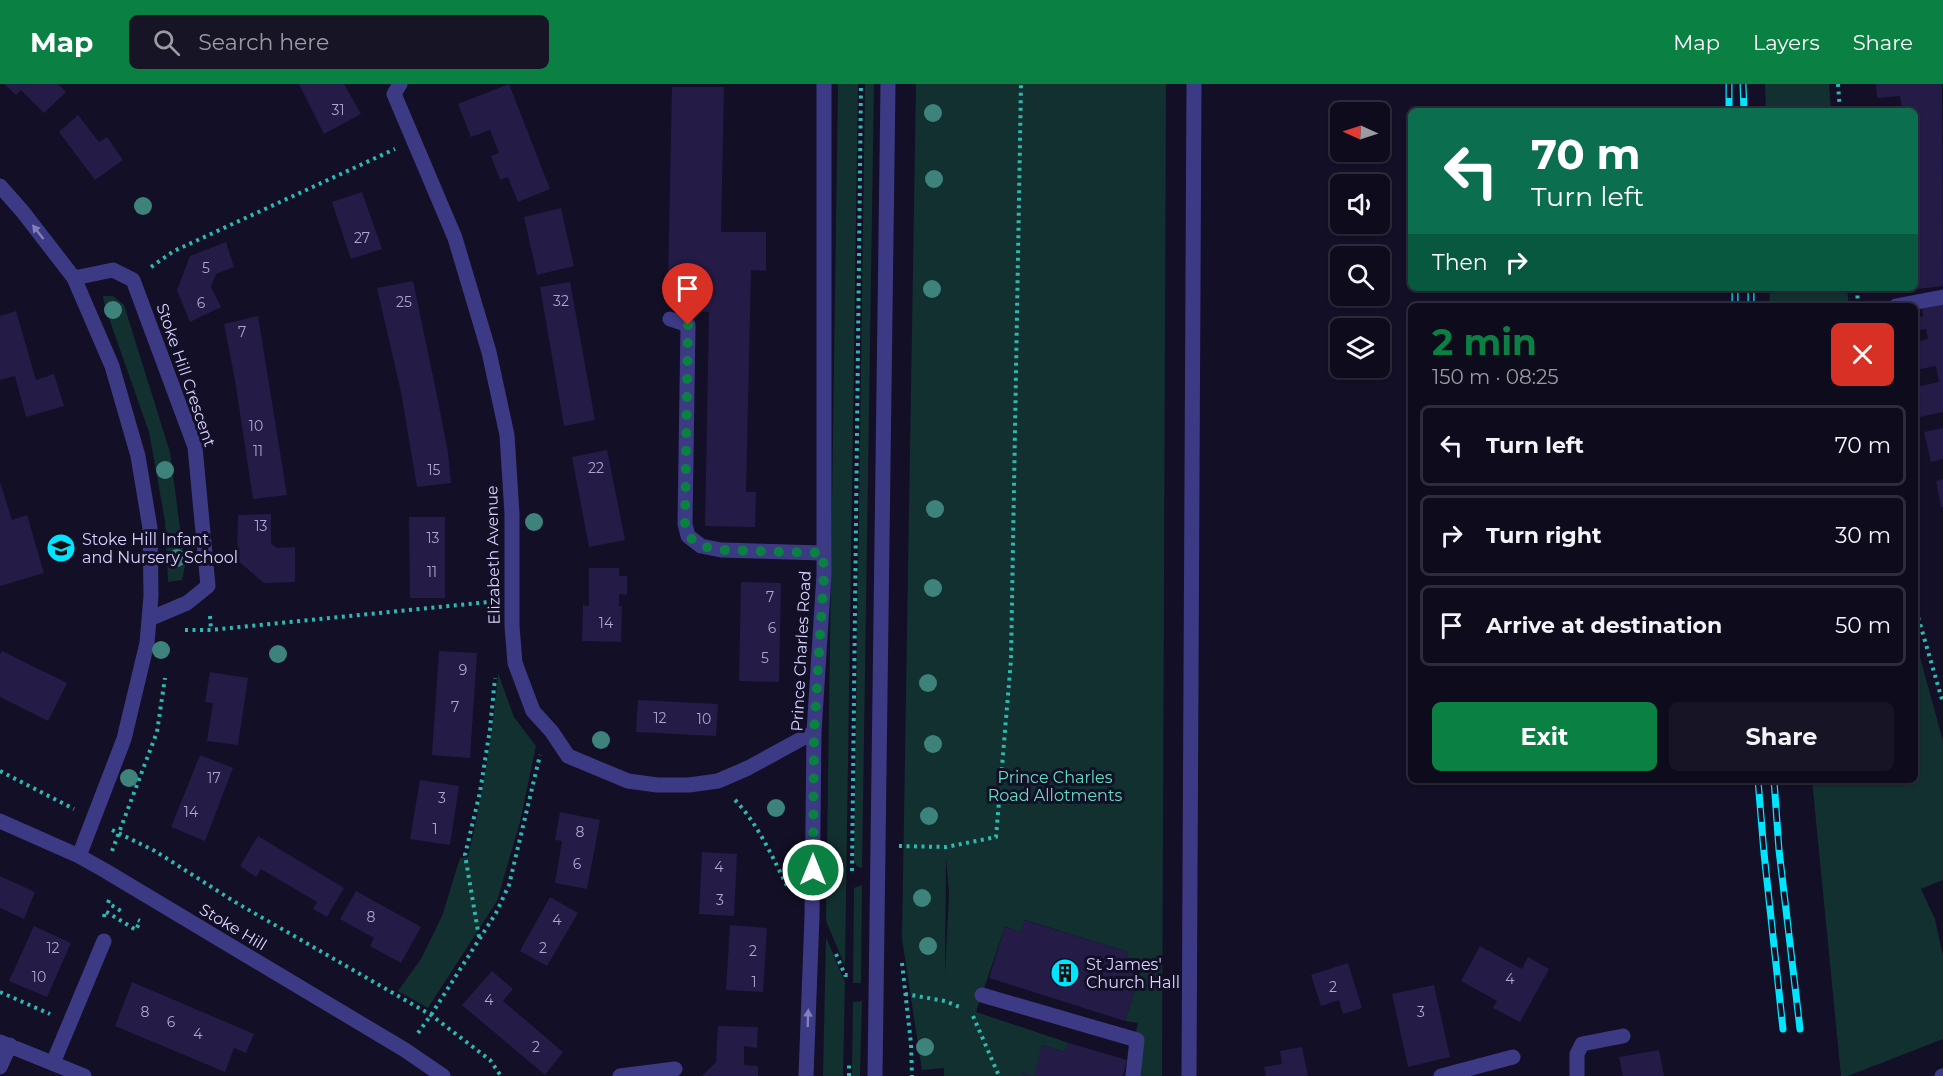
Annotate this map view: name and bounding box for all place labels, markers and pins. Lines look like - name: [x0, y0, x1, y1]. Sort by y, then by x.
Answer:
- pin: [662, 263, 713, 325]
- place label: Stoke Hill Infant and Nursery School: [82, 530, 238, 567]
- school or university icon: Stoke Hill Infant and Nursery School: [45, 532, 77, 564]
- place label: St James' Church Hall: [1086, 955, 1180, 992]
- building icon: St James' Church Hall: [1049, 957, 1081, 989]

